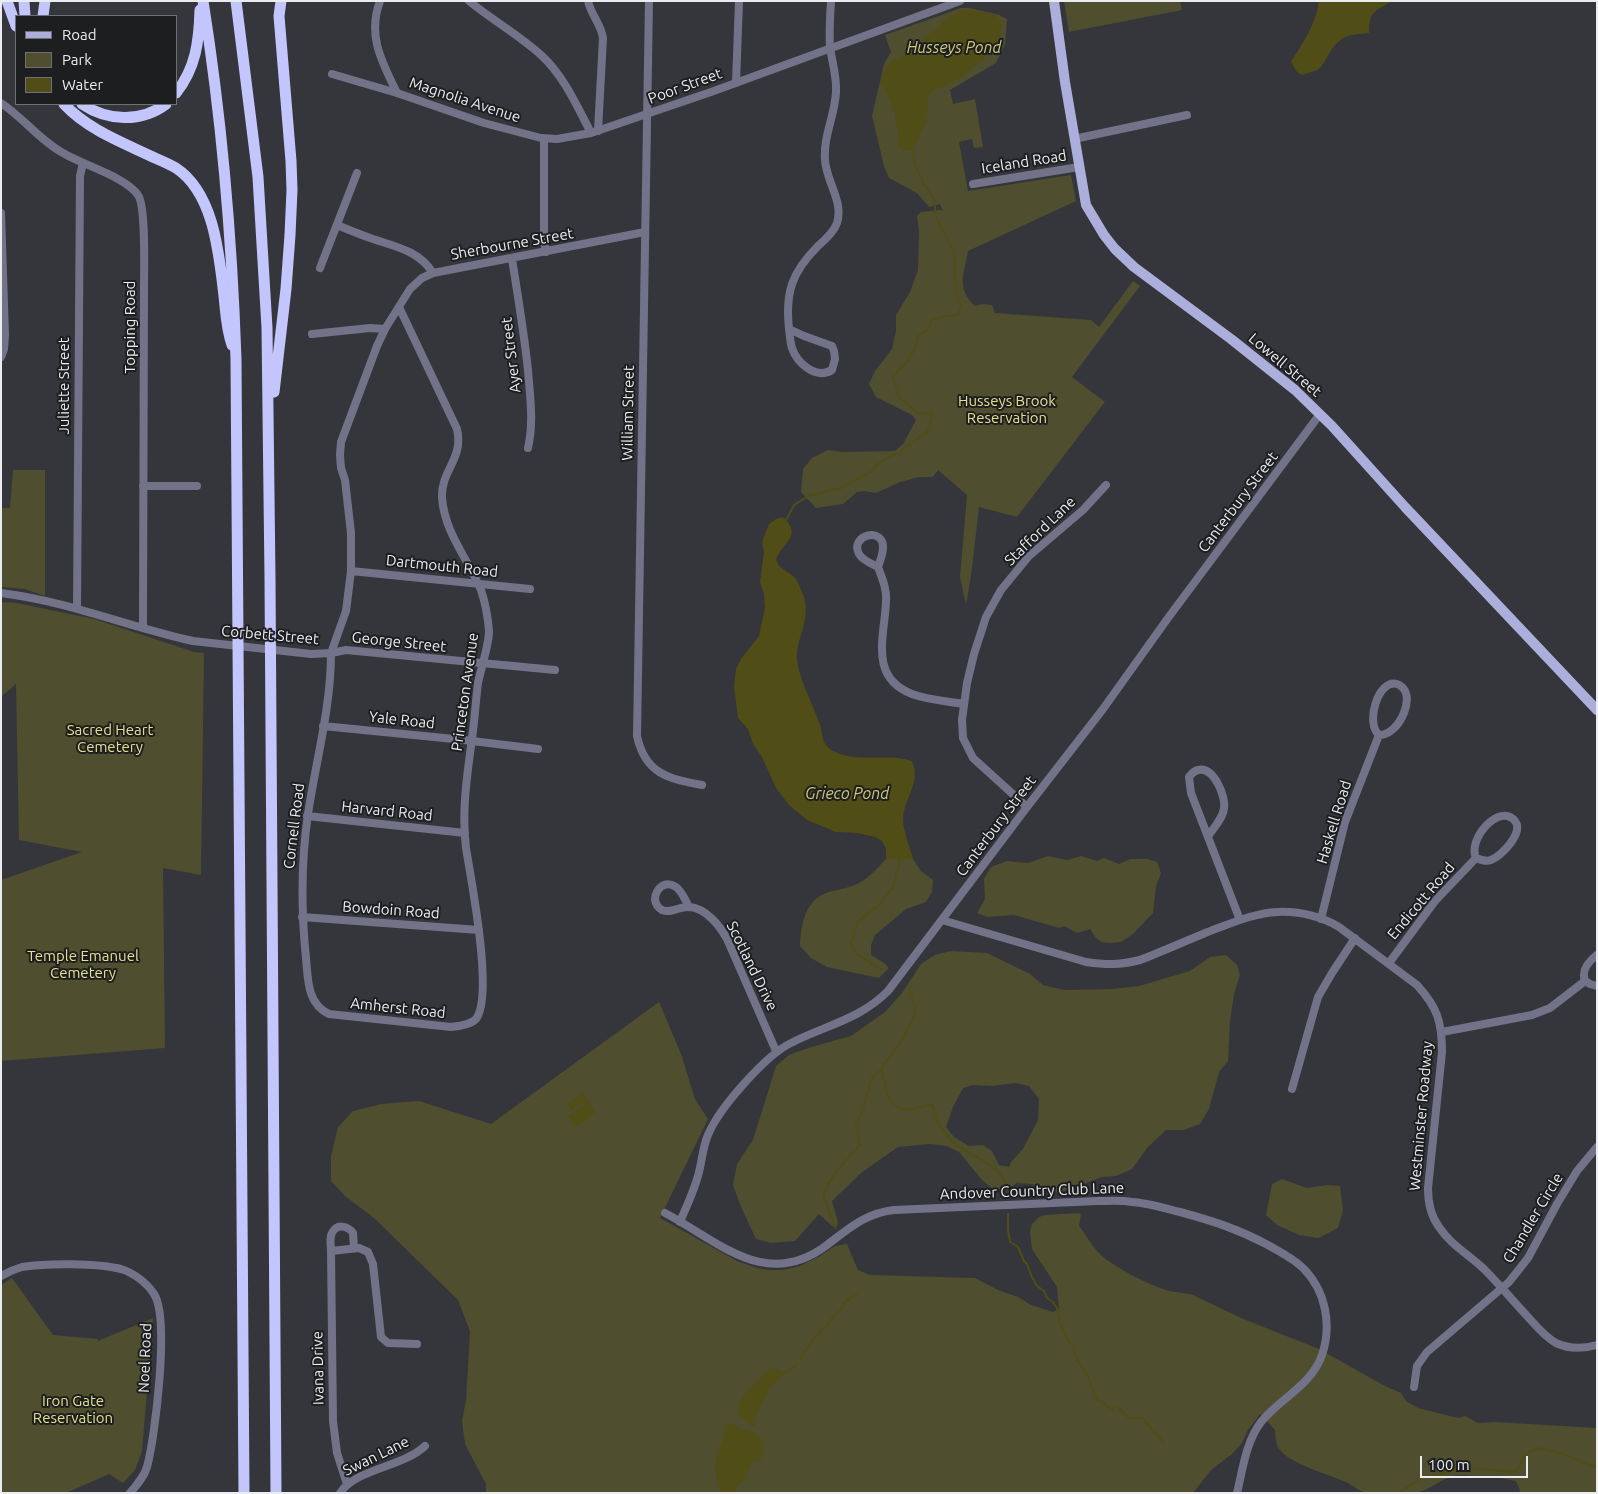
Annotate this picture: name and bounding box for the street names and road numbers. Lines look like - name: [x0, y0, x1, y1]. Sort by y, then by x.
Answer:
- street label: Poor Street: [646, 64, 724, 108]
- street label: Magnolia Avenue: [407, 74, 523, 126]
- street label: Iceland Road: [980, 146, 1068, 178]
- street label: Sherbourne Street: [449, 224, 575, 264]
- street label: Topping Road: [121, 281, 139, 373]
- street label: Ayer Street: [497, 316, 525, 394]
- street label: Lowell Street: [1245, 329, 1325, 401]
- street label: Juliette Street: [55, 337, 73, 435]
- street label: William Street: [618, 365, 638, 461]
- street label: Canterbury Street: [1194, 448, 1282, 556]
- street label: Stafford Lane: [1001, 493, 1079, 569]
- street label: Dartmouth Road: [385, 551, 499, 581]
- street label: Corbett Street: [221, 622, 319, 648]
- street label: George Street: [351, 628, 447, 656]
- street label: Princeton Avenue: [448, 632, 482, 752]
- street label: Yale Road: [368, 708, 436, 732]
- street label: Canterbury Street: [952, 772, 1040, 880]
- street label: Haskell Road: [1313, 778, 1355, 866]
- street label: Cornell Road: [280, 782, 308, 870]
- street label: Harvard Road: [340, 797, 434, 825]
- street label: Endicott Road: [1384, 859, 1458, 943]
- street label: Bowdoin Road: [342, 898, 440, 922]
- street label: Scotland Drive: [723, 918, 781, 1014]
- street label: Amherst Road: [350, 994, 446, 1022]
- street label: Westminster Roadway: [1405, 1040, 1437, 1192]
- street label: Chandler Circle: [1499, 1170, 1567, 1266]
- street label: Andover Country Club Lane: [940, 1179, 1124, 1203]
- street label: Noel Road: [135, 1323, 155, 1393]
- street label: Ivana Drive: [308, 1331, 328, 1405]
- street label: Swan Lane: [340, 1432, 412, 1480]

